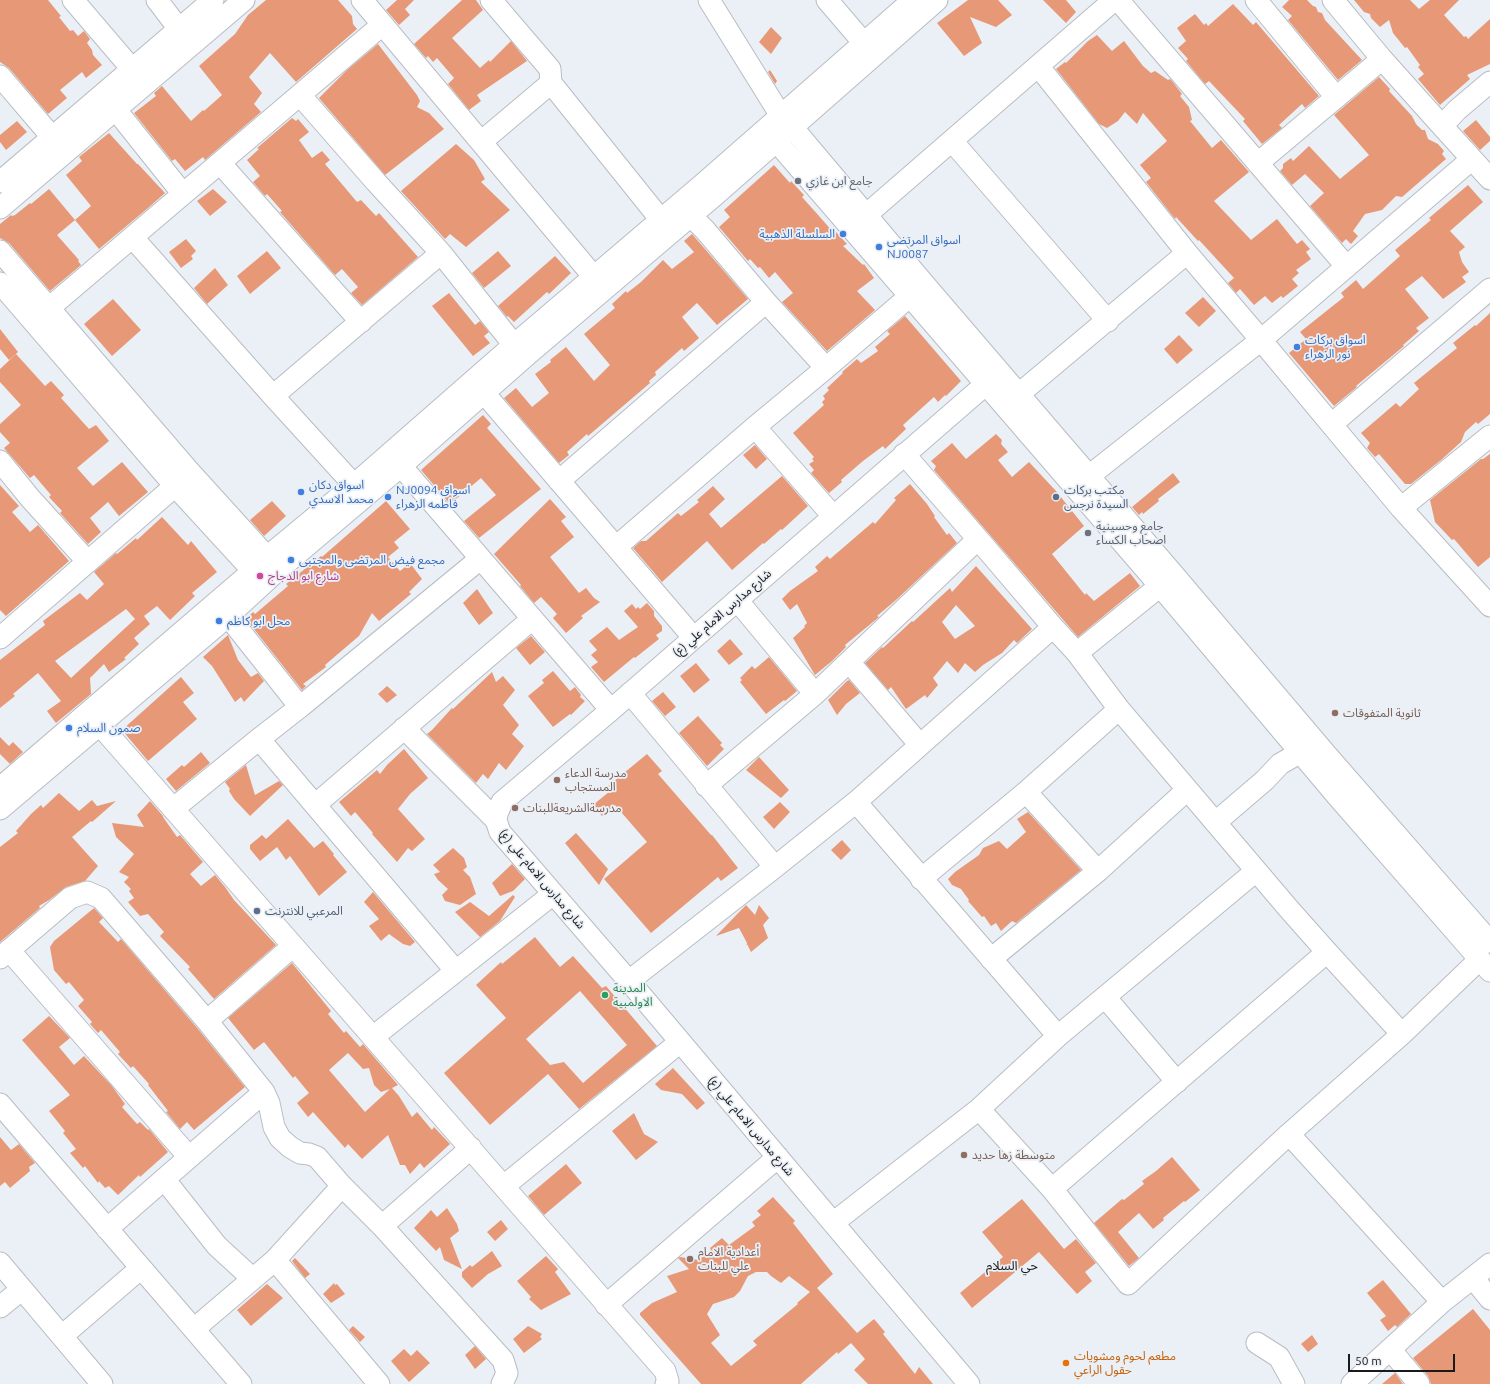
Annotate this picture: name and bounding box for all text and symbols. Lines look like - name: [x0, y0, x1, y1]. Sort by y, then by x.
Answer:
- place label: جامع ابن غازي: [806, 174, 873, 188]
- marker: جامع ابن غازي: [793, 176, 803, 186]
- place label: السلسلة الذهبية: [759, 227, 835, 241]
- marker: السلسلة الذهبية: [838, 229, 848, 239]
- place label: اسواق المرتضى NJ0087: [887, 233, 961, 261]
- marker: اسواق المرتضى NJ0087: [874, 242, 884, 252]
- place label: اسواق بركات نور الزهراء: [1305, 333, 1366, 361]
- marker: اسواق بركات نور الزهراء: [1292, 342, 1302, 352]
- place label: اسواق دكان محمد الاسدي: [309, 478, 374, 506]
- place label: NJ0094 اسواق فاطمه الزهراء: [396, 483, 470, 511]
- place label: مكتب بركات السيدة نرجس: [1064, 483, 1128, 511]
- marker: اسواق دكان محمد الاسدي: [296, 487, 306, 497]
- marker: NJ0094 اسواق فاطمه الزهراء: [383, 492, 393, 502]
- marker: مكتب بركات السيدة نرجس: [1051, 492, 1061, 502]
- place label: جامع وحسينية اصحاب الكساء: [1096, 519, 1166, 547]
- marker: جامع وحسينية اصحاب الكساء: [1083, 528, 1093, 538]
- place label: مجمع فيض المرتضى والمجتبى: [299, 553, 445, 567]
- marker: مجمع فيض المرتضى والمجتبى: [286, 555, 296, 565]
- street label: شارع مدارس الامام علي (ع): [670, 566, 774, 660]
- place label: شارع ابو الدجاج: [268, 569, 339, 583]
- marker: شارع ابو الدجاج: [255, 571, 265, 581]
- place label: محل ابو كاظم: [227, 614, 290, 628]
- marker: محل ابو كاظم: [214, 616, 224, 626]
- place label: ثانوية المتفوقات: [1343, 706, 1421, 720]
- marker: ثانوية المتفوقات: [1330, 708, 1340, 718]
- place label: صمون السلام: [77, 721, 141, 735]
- marker: صمون السلام: [64, 723, 74, 733]
- place label: مدرسة الدعاء المستجاب: [565, 766, 627, 794]
- marker: مدرسة الدعاء المستجاب: [552, 775, 562, 785]
- place label: مدرسةالشريعةللبنات: [523, 801, 622, 815]
- marker: مدرسةالشريعةللبنات: [510, 803, 520, 813]
- street label: شارع مدارس الامام علي (ع): [496, 826, 588, 932]
- place label: المرعبي للانترنت: [265, 904, 343, 918]
- marker: المرعبي للانترنت: [252, 906, 262, 916]
- place label: المدينة الاولمبية: [613, 981, 653, 1009]
- marker: المدينة الاولمبية: [600, 990, 610, 1000]
- street label: شارع مدارس الامام علي (ع): [705, 1073, 797, 1179]
- place label: متوسطة زها حديد: [972, 1148, 1055, 1162]
- marker: متوسطة زها حديد: [959, 1150, 969, 1160]
- place label: أعدادية الامام علي للبنات: [698, 1245, 759, 1273]
- marker: أعدادية الامام علي للبنات: [685, 1254, 695, 1264]
- district label: حي السلام: [986, 1258, 1038, 1274]
- scale bar: [1350, 1346, 1457, 1372]
- place label: مطعم لحوم ومشويات حقول الراعي: [1074, 1349, 1176, 1377]
- text: 50 m: [1355, 1354, 1382, 1367]
- marker: مطعم لحوم ومشويات حقول الراعي: [1061, 1358, 1071, 1368]

